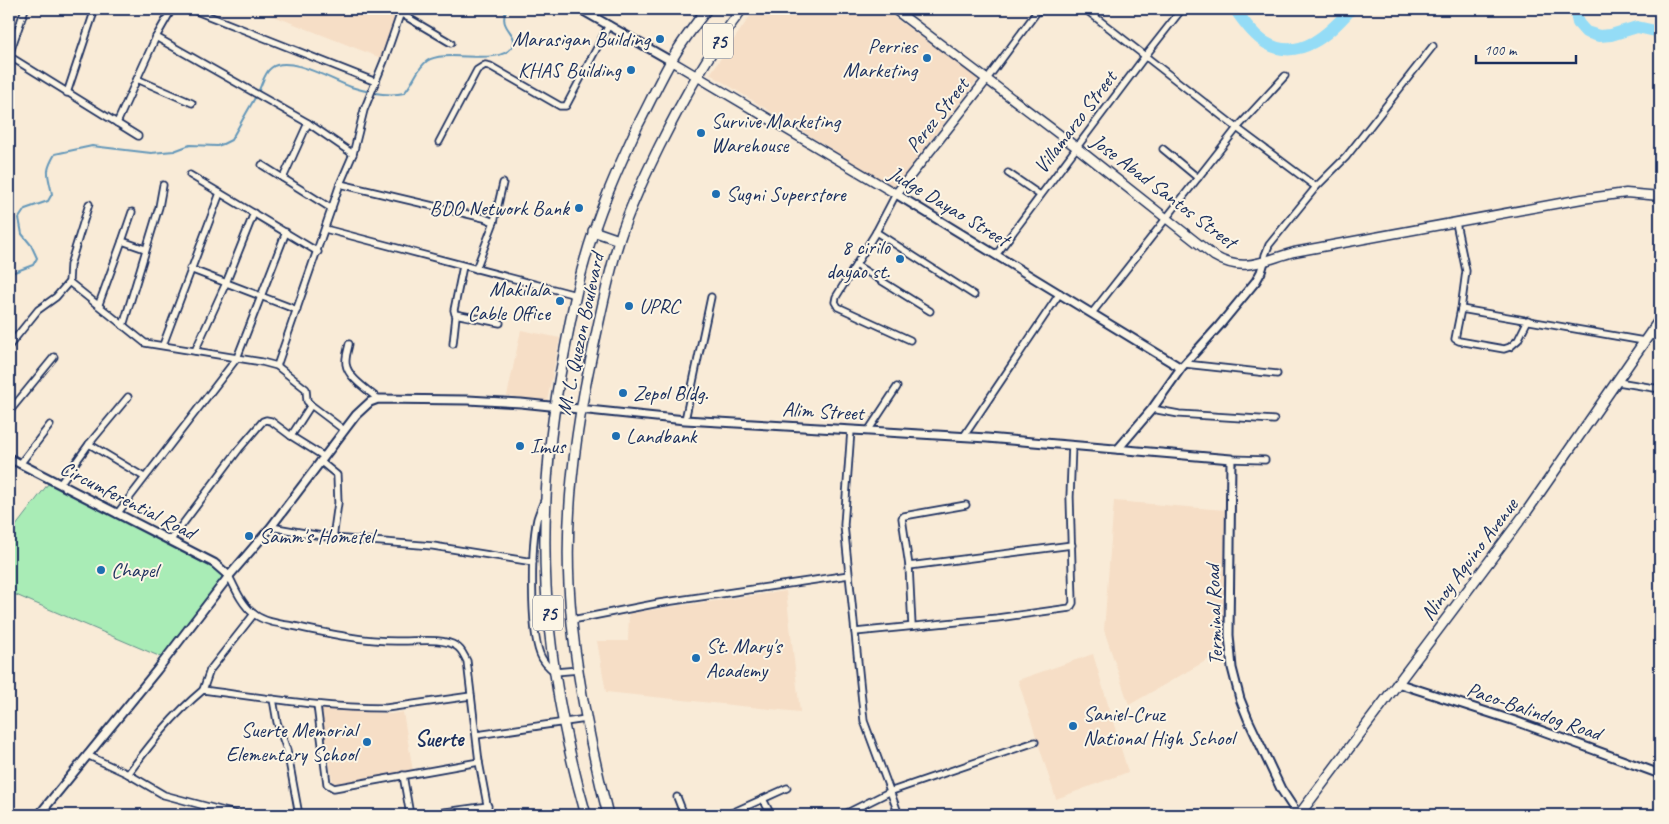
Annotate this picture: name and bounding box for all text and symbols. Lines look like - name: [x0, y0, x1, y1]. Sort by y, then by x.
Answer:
- road number: 75: [703, 23, 733, 58]
- place label: Marasigan Building: [512, 26, 652, 52]
- scale bar: [1476, 32, 1576, 64]
- marker: Marasigan Building: [654, 33, 666, 45]
- place label: Perries Marketing: [843, 33, 919, 83]
- text: 100 m: [1484, 41, 1518, 60]
- marker: Perries Marketing: [921, 52, 933, 64]
- place label: KHAS Building: [518, 57, 623, 83]
- marker: KHAS Building: [625, 64, 637, 76]
- street label: Villamarzo Street: [1028, 64, 1123, 179]
- street label: Perez Street: [900, 71, 975, 158]
- place label: Survive Marketing Warehouse: [711, 108, 842, 158]
- marker: Survive Marketing Warehouse: [695, 127, 707, 139]
- street label: Jose Abad Santos Street: [1085, 127, 1244, 256]
- street label: Judge Dayao Street: [883, 159, 1017, 254]
- place label: Sugni Superstore: [726, 181, 847, 207]
- marker: Sugni Superstore: [710, 188, 722, 200]
- place label: BDO Network Bank: [430, 195, 570, 221]
- marker: BDO Network Bank: [573, 202, 585, 214]
- place label: 8 cirilo dayao st.: [826, 234, 892, 284]
- street label: M. L. Quezon Boulevard: [550, 248, 610, 417]
- marker: 8 cirilo dayao st.: [894, 253, 906, 265]
- place label: Makilala Cable Office: [468, 276, 552, 326]
- place label: UPRC: [639, 293, 682, 319]
- marker: Makilala Cable Office: [554, 295, 566, 307]
- marker: UPRC: [623, 300, 635, 312]
- place label: Zepol Bldg.: [633, 380, 709, 406]
- marker: Zepol Bldg.: [617, 387, 629, 399]
- street label: Alim Street: [782, 396, 866, 426]
- place label: Landbank: [626, 423, 698, 449]
- marker: Landbank: [610, 430, 622, 442]
- place label: Imus: [530, 433, 567, 459]
- marker: Imus: [514, 440, 526, 452]
- street label: Circumferential Road: [56, 455, 202, 547]
- street label: Ninoy Aquino Avenue: [1415, 492, 1524, 625]
- place label: Samm's Hometel: [259, 523, 377, 549]
- marker: Samm's Hometel: [243, 530, 255, 542]
- place label: Chapel: [111, 557, 162, 583]
- street label: Terminal Road: [1199, 560, 1229, 666]
- marker: Chapel: [95, 564, 107, 576]
- road number: 75: [533, 596, 563, 630]
- place label: St. Mary's Academy: [706, 633, 783, 683]
- marker: St. Mary's Academy: [690, 652, 702, 664]
- street label: Paco-Balindog Road: [1463, 676, 1608, 747]
- place label: Saniel-Cruz National High School: [1083, 701, 1238, 751]
- place label: Suerte Memorial Elementary School: [226, 717, 360, 767]
- marker: Saniel-Cruz National High School: [1067, 720, 1079, 732]
- district label: Suerte: [415, 725, 465, 753]
- marker: Suerte Memorial Elementary School: [361, 736, 373, 748]

